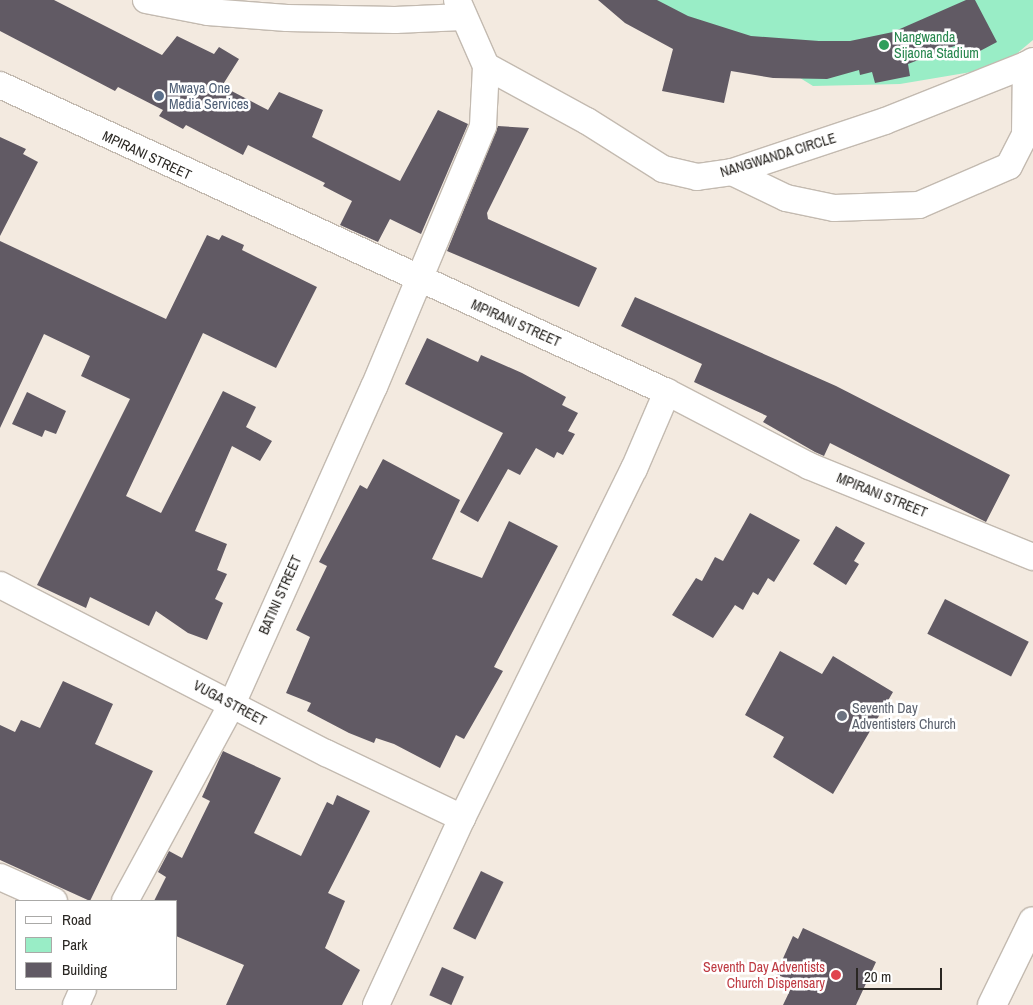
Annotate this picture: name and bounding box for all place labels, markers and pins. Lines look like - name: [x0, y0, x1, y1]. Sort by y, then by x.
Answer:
- place label: Nangwanda Sijaona Stadium: [894, 29, 979, 62]
- marker: Nangwanda Sijaona Stadium: [878, 39, 890, 51]
- place label: Mwaya One Media Services: [169, 80, 249, 112]
- marker: Mwaya One Media Services: [153, 90, 165, 102]
- place label: Seventh Day Adventisters Church: [852, 700, 956, 732]
- marker: Seventh Day Adventisters Church: [836, 710, 848, 722]
- place label: Seventh Day Adventists Church Dispensary: [702, 959, 825, 992]
- marker: Seventh Day Adventists Church Dispensary: [829, 968, 843, 982]

